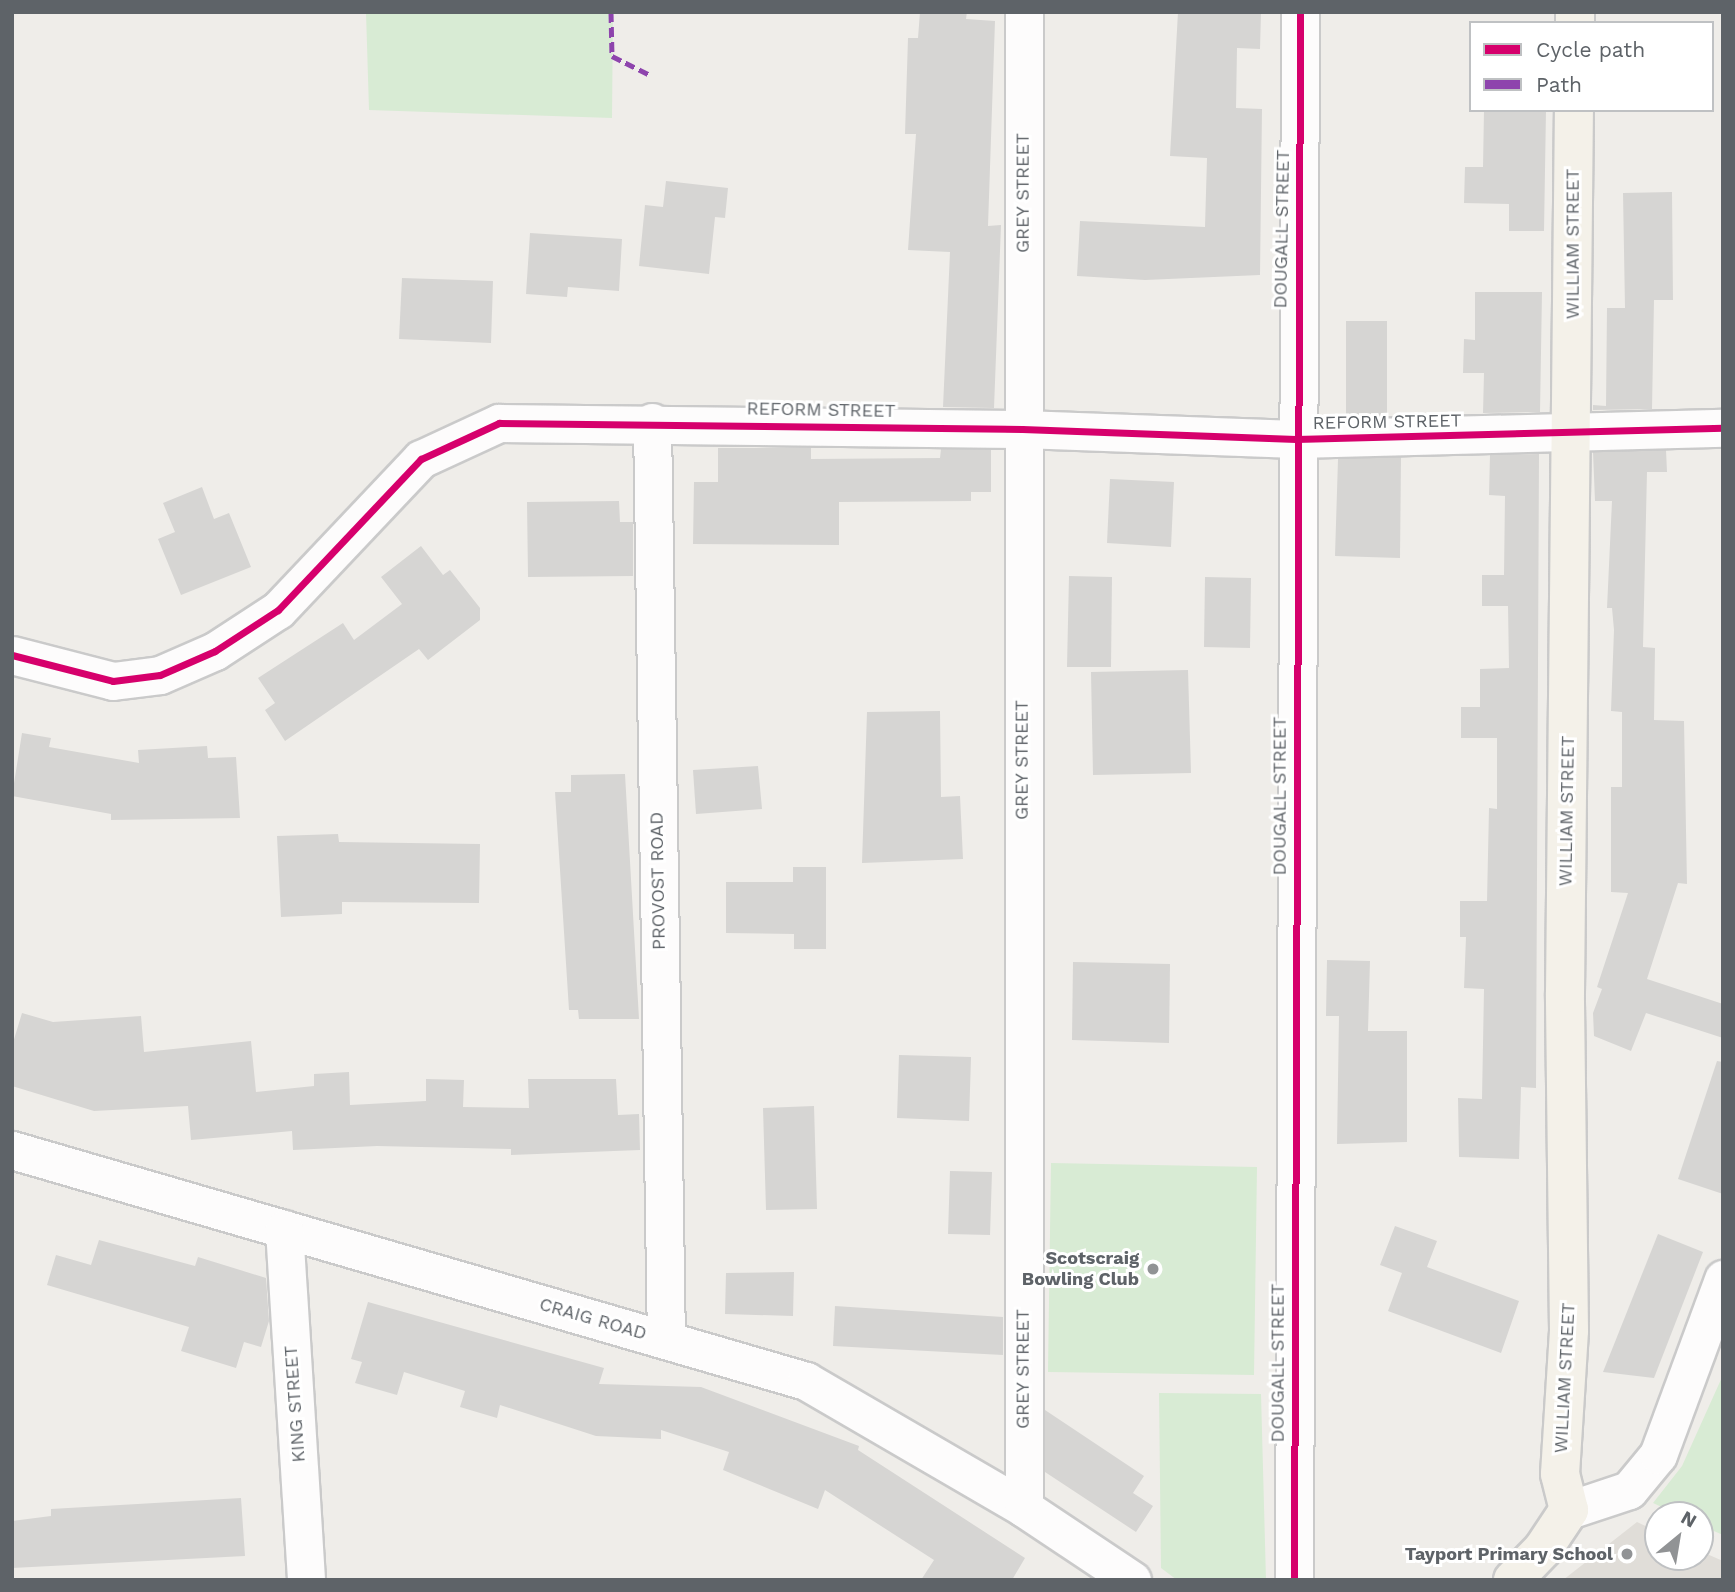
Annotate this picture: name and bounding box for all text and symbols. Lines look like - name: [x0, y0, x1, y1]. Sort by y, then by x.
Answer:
- legend: [1469, 21, 1714, 112]
- text: Cycle path: [1536, 37, 1645, 62]
- text: Path: [1536, 72, 1582, 97]
- street label: GREY STREET: [1012, 133, 1034, 253]
- street label: DOUGALL STREET: [1270, 149, 1294, 309]
- street label: WILLIAM STREET: [1562, 169, 1584, 319]
- street label: REFORM STREET: [746, 398, 896, 422]
- street label: REFORM STREET: [1312, 410, 1462, 434]
- street label: GREY STREET: [1011, 700, 1033, 820]
- street label: DOUGALL STREET: [1269, 716, 1291, 876]
- street label: WILLIAM STREET: [1555, 736, 1579, 886]
- street label: PROVOST ROAD: [646, 811, 670, 951]
- place label: Scotscraig Bowling Club: [1022, 1248, 1139, 1290]
- marker: Scotscraig Bowling Club: [1145, 1261, 1161, 1277]
- street label: DOUGALL STREET: [1267, 1283, 1289, 1443]
- street label: CRAIG ROAD: [537, 1293, 649, 1345]
- street label: WILLIAM STREET: [1550, 1302, 1580, 1454]
- street label: GREY STREET: [1012, 1309, 1034, 1429]
- street label: KING STREET: [280, 1345, 310, 1463]
- north arrow: [1644, 1501, 1714, 1571]
- text: N: [1677, 1506, 1701, 1533]
- place label: Tayport Primary School: [1404, 1543, 1613, 1565]
- marker: Tayport Primary School: [1619, 1546, 1635, 1562]

